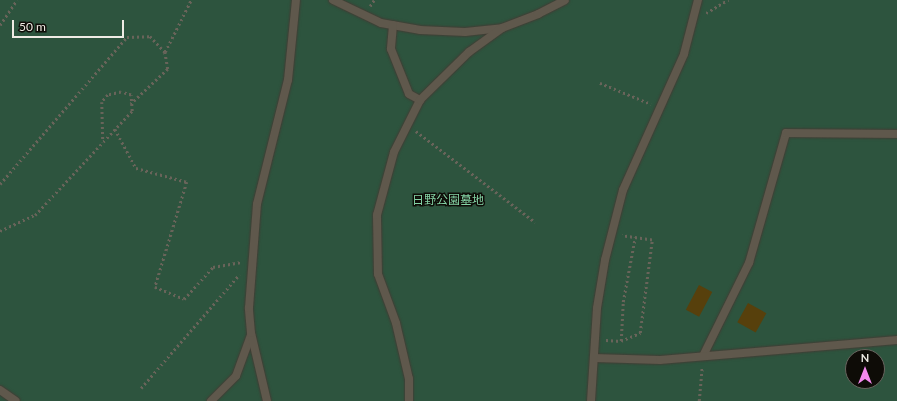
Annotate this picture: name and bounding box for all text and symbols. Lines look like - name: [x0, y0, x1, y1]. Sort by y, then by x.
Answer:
- scale bar: [14, 12, 126, 38]
- text: 50 m: [19, 19, 46, 34]
- park label: 日野公園墓地: [412, 193, 484, 207]
- north arrow: [845, 349, 885, 389]
- text: N: [861, 351, 869, 364]

